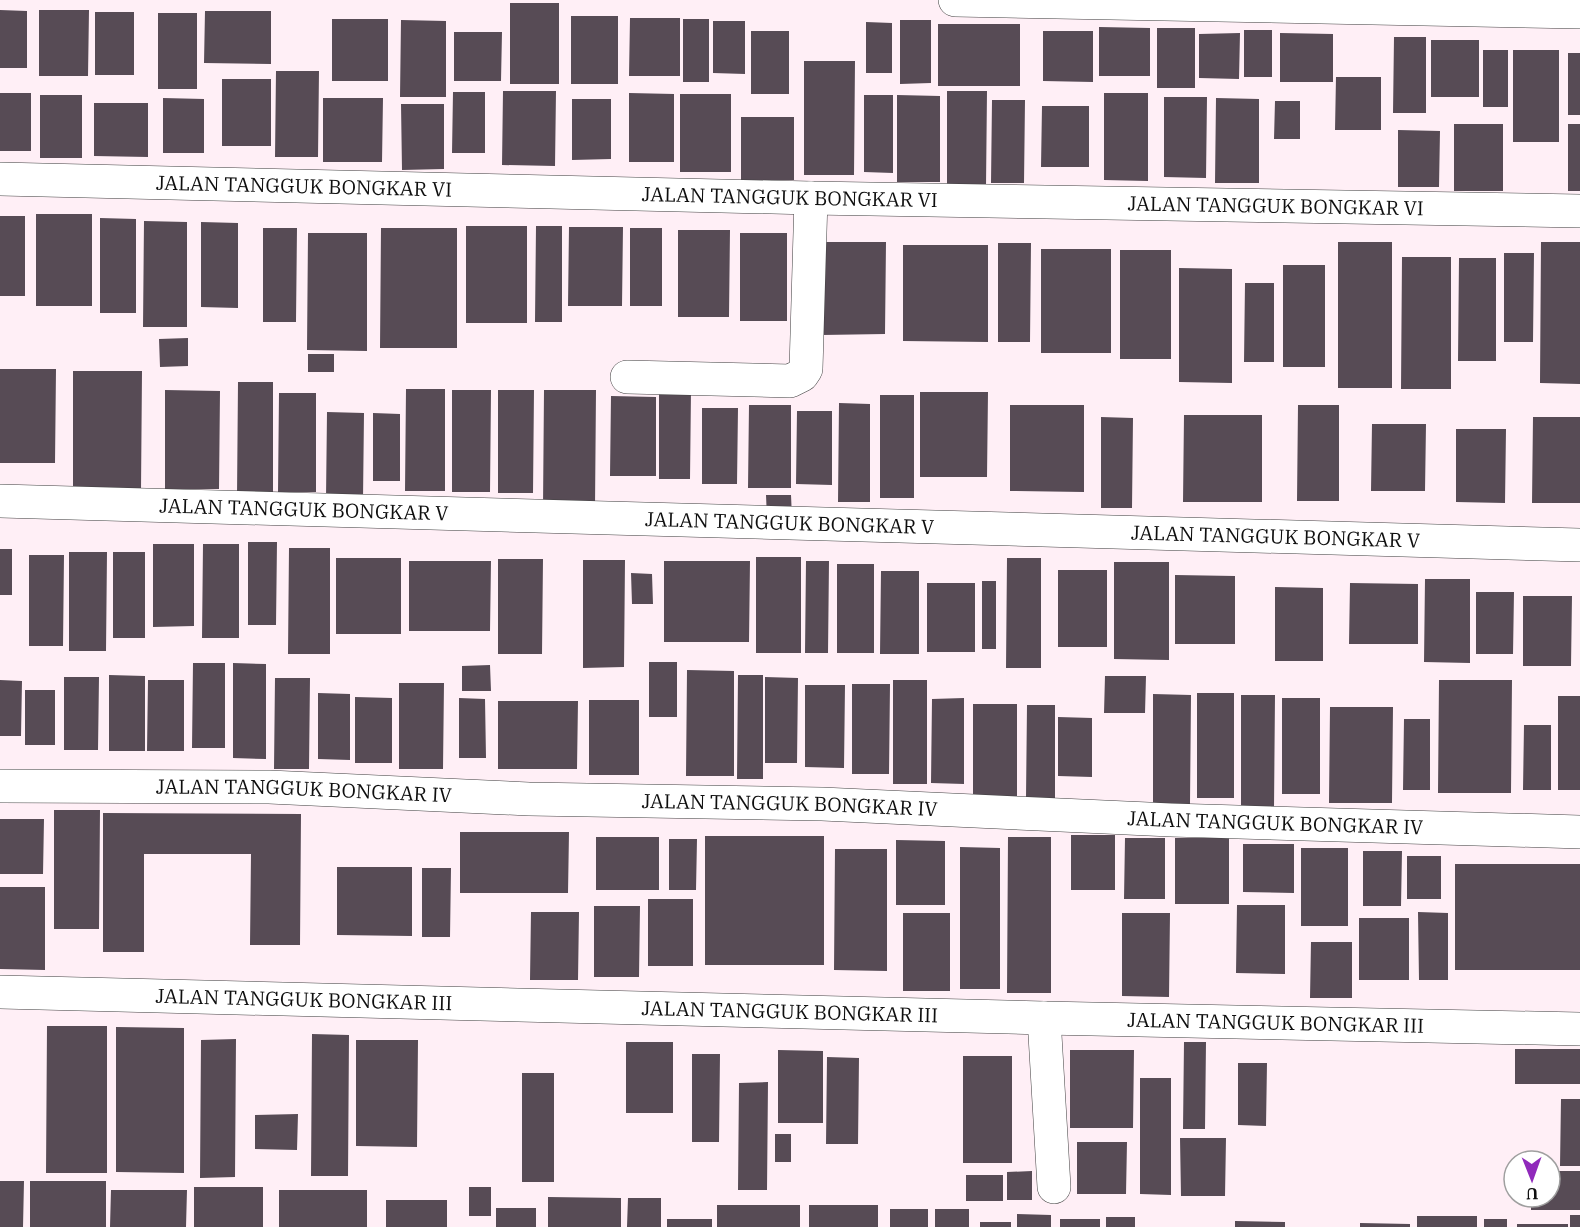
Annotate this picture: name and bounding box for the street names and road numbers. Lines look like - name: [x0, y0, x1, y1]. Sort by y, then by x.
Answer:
- street label: JALAN TANGGUK BONGKAR VI: [156, 169, 452, 203]
- street label: JALAN TANGGUK BONGKAR VI: [641, 180, 938, 213]
- street label: JALAN TANGGUK BONGKAR VI: [1127, 189, 1424, 221]
- street label: JALAN TANGGUK BONGKAR V: [159, 491, 449, 526]
- street label: JALAN TANGGUK BONGKAR V: [645, 505, 935, 540]
- street label: JALAN TANGGUK BONGKAR V: [1131, 518, 1421, 554]
- street label: JALAN TANGGUK BONGKAR IV: [156, 773, 453, 808]
- street label: JALAN TANGGUK BONGKAR IV: [641, 787, 938, 822]
- street label: JALAN TANGGUK BONGKAR IV: [1127, 804, 1424, 840]
- street label: JALAN TANGGUK BONGKAR III: [155, 982, 453, 1016]
- street label: JALAN TANGGUK BONGKAR III: [641, 994, 938, 1028]
- street label: JALAN TANGGUK BONGKAR III: [1127, 1006, 1424, 1039]

